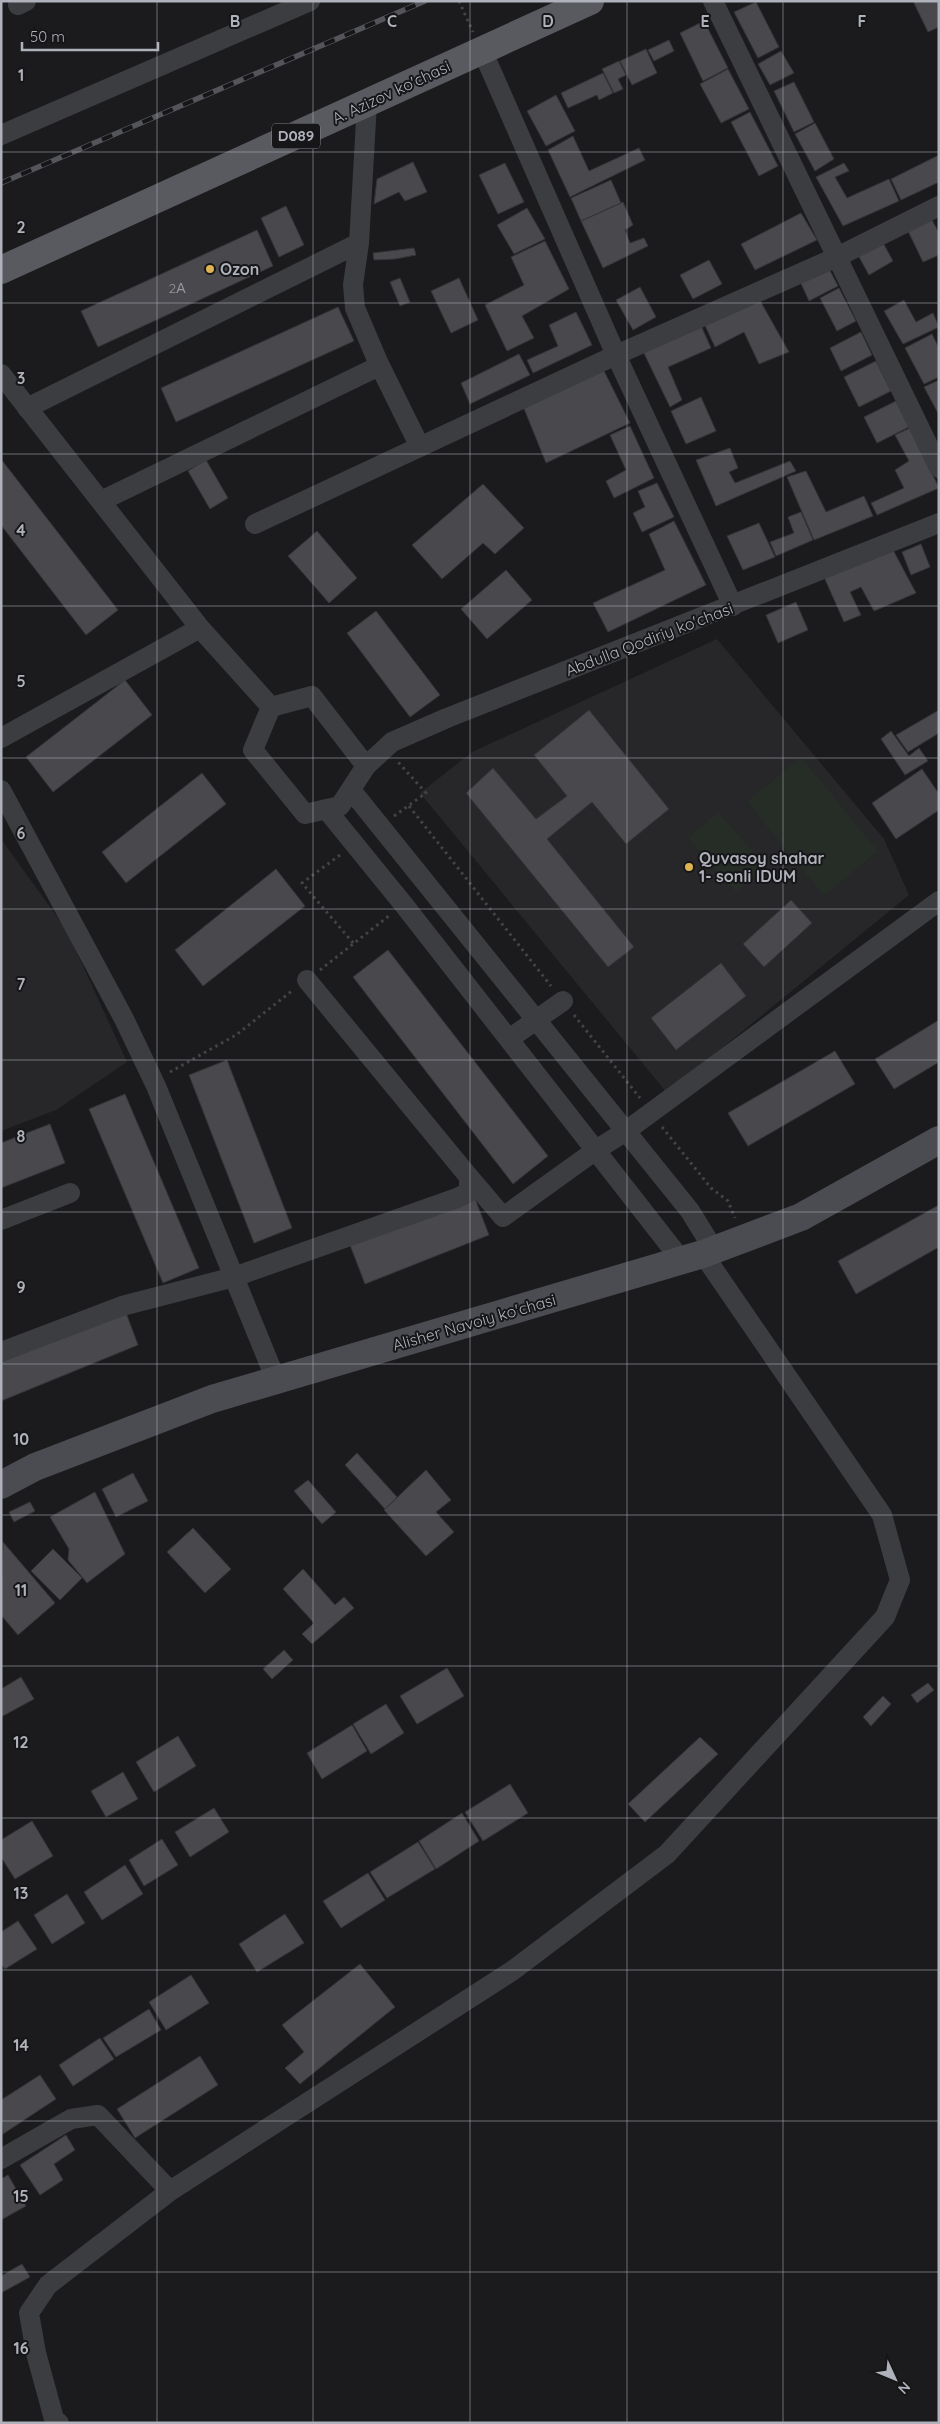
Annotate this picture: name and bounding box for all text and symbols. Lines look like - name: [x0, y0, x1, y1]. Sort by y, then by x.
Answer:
- text: B: [230, 11, 240, 31]
- text: C: [387, 11, 397, 31]
- text: D: [542, 11, 554, 31]
- text: E: [700, 11, 710, 31]
- text: F: [858, 11, 867, 31]
- scale bar: [22, 20, 159, 52]
- text: 50 m: [30, 27, 65, 46]
- street label: A. Azizov ko'chasi: [329, 56, 453, 128]
- text: 1: [18, 65, 24, 85]
- road number: D089: [272, 124, 320, 148]
- text: 2: [16, 217, 26, 237]
- place label: Ozon: [220, 259, 259, 279]
- marker: Ozon: [204, 263, 216, 275]
- house number: 2А: [168, 279, 186, 297]
- text: 3: [17, 368, 25, 388]
- text: 4: [16, 520, 26, 540]
- street label: Abdulla Qodiriy ko'chasi: [562, 598, 736, 680]
- text: 5: [16, 671, 26, 691]
- text: 6: [17, 823, 26, 843]
- place label: Quvasoy shahar 1- sonli IDUM: [699, 848, 825, 886]
- marker: Quvasoy shahar 1- sonli IDUM: [683, 861, 695, 873]
- text: 7: [17, 974, 26, 994]
- text: 8: [17, 1126, 26, 1146]
- text: 9: [16, 1277, 26, 1297]
- street label: Alisher Navoiy ko'chasi: [390, 1289, 558, 1355]
- text: 10: [13, 1429, 29, 1449]
- text: 11: [15, 1580, 27, 1600]
- text: 12: [13, 1732, 29, 1752]
- text: 13: [14, 1883, 28, 1903]
- text: 14: [13, 2035, 29, 2055]
- text: 15: [13, 2186, 29, 2206]
- text: 16: [13, 2338, 29, 2358]
- north arrow: [870, 2354, 920, 2404]
- text: N: [894, 2378, 914, 2398]

